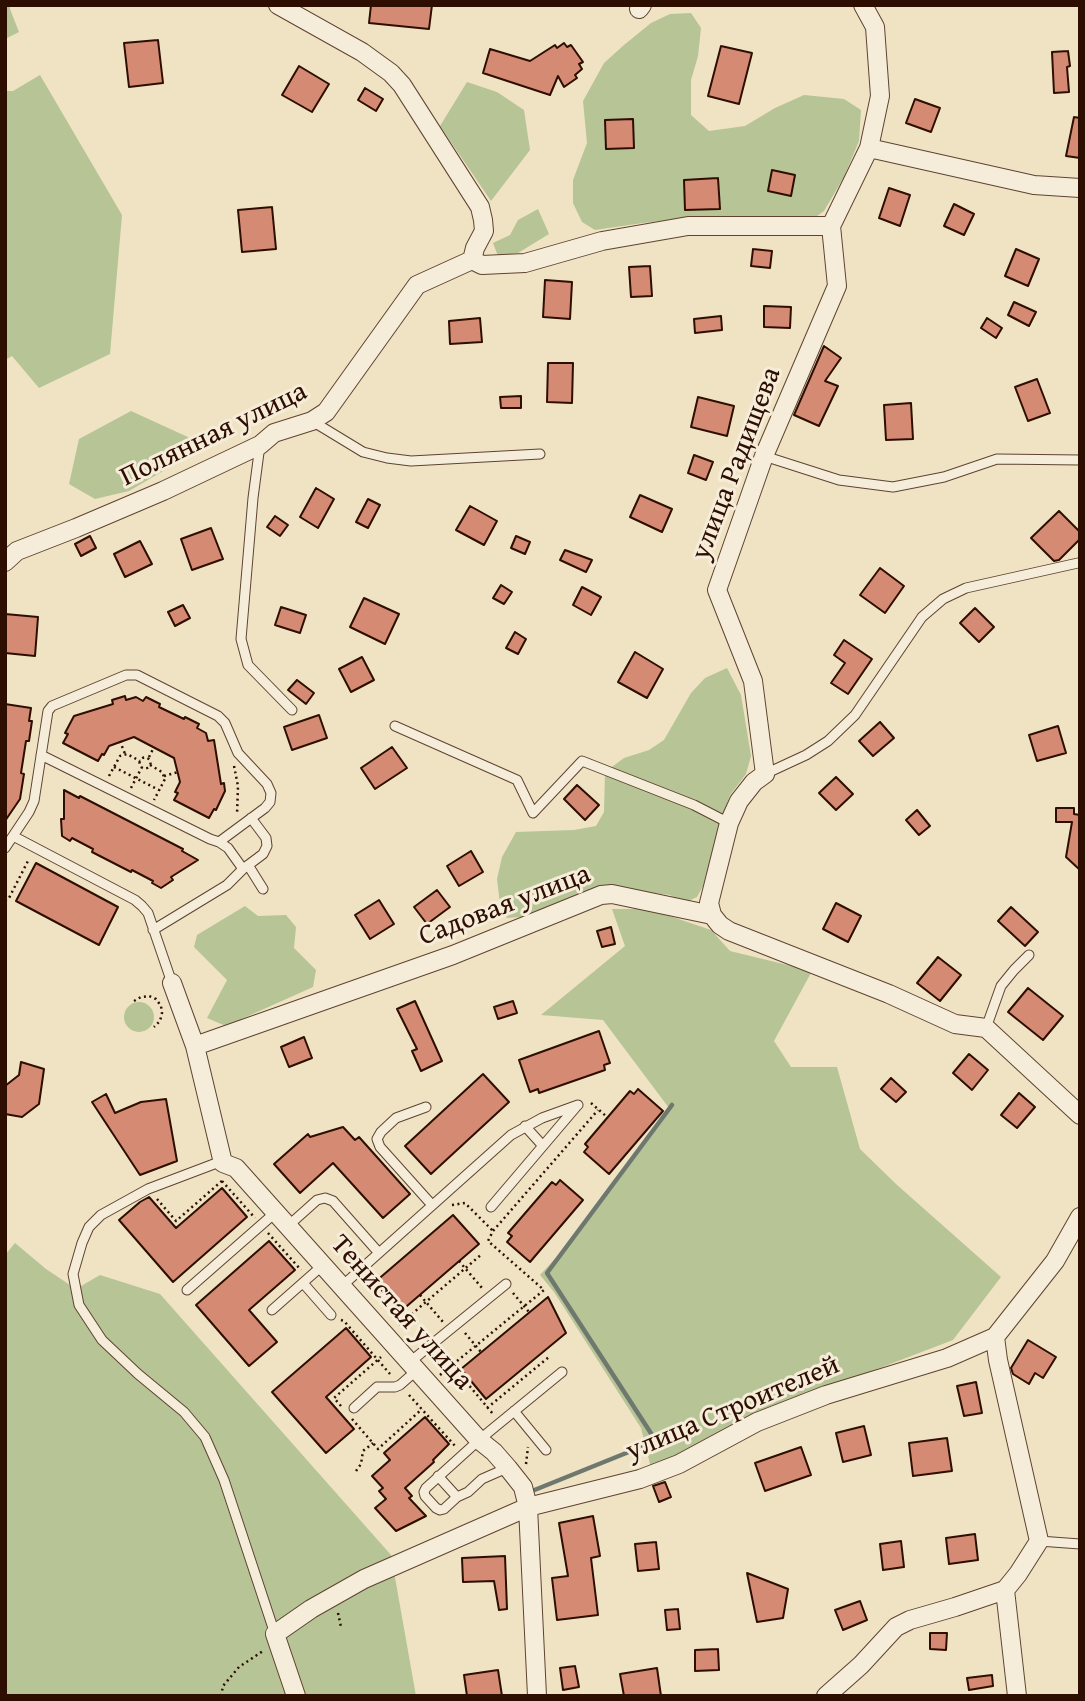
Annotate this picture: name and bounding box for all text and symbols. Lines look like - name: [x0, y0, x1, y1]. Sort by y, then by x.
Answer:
- street label: улица Радищева: [685, 363, 789, 565]
- street label: Полянная улица: [115, 375, 313, 495]
- street label: Садовая улица: [415, 858, 595, 954]
- street label: Тенистая улица: [323, 1229, 479, 1397]
- street label: улица Строителей: [621, 1349, 845, 1469]

